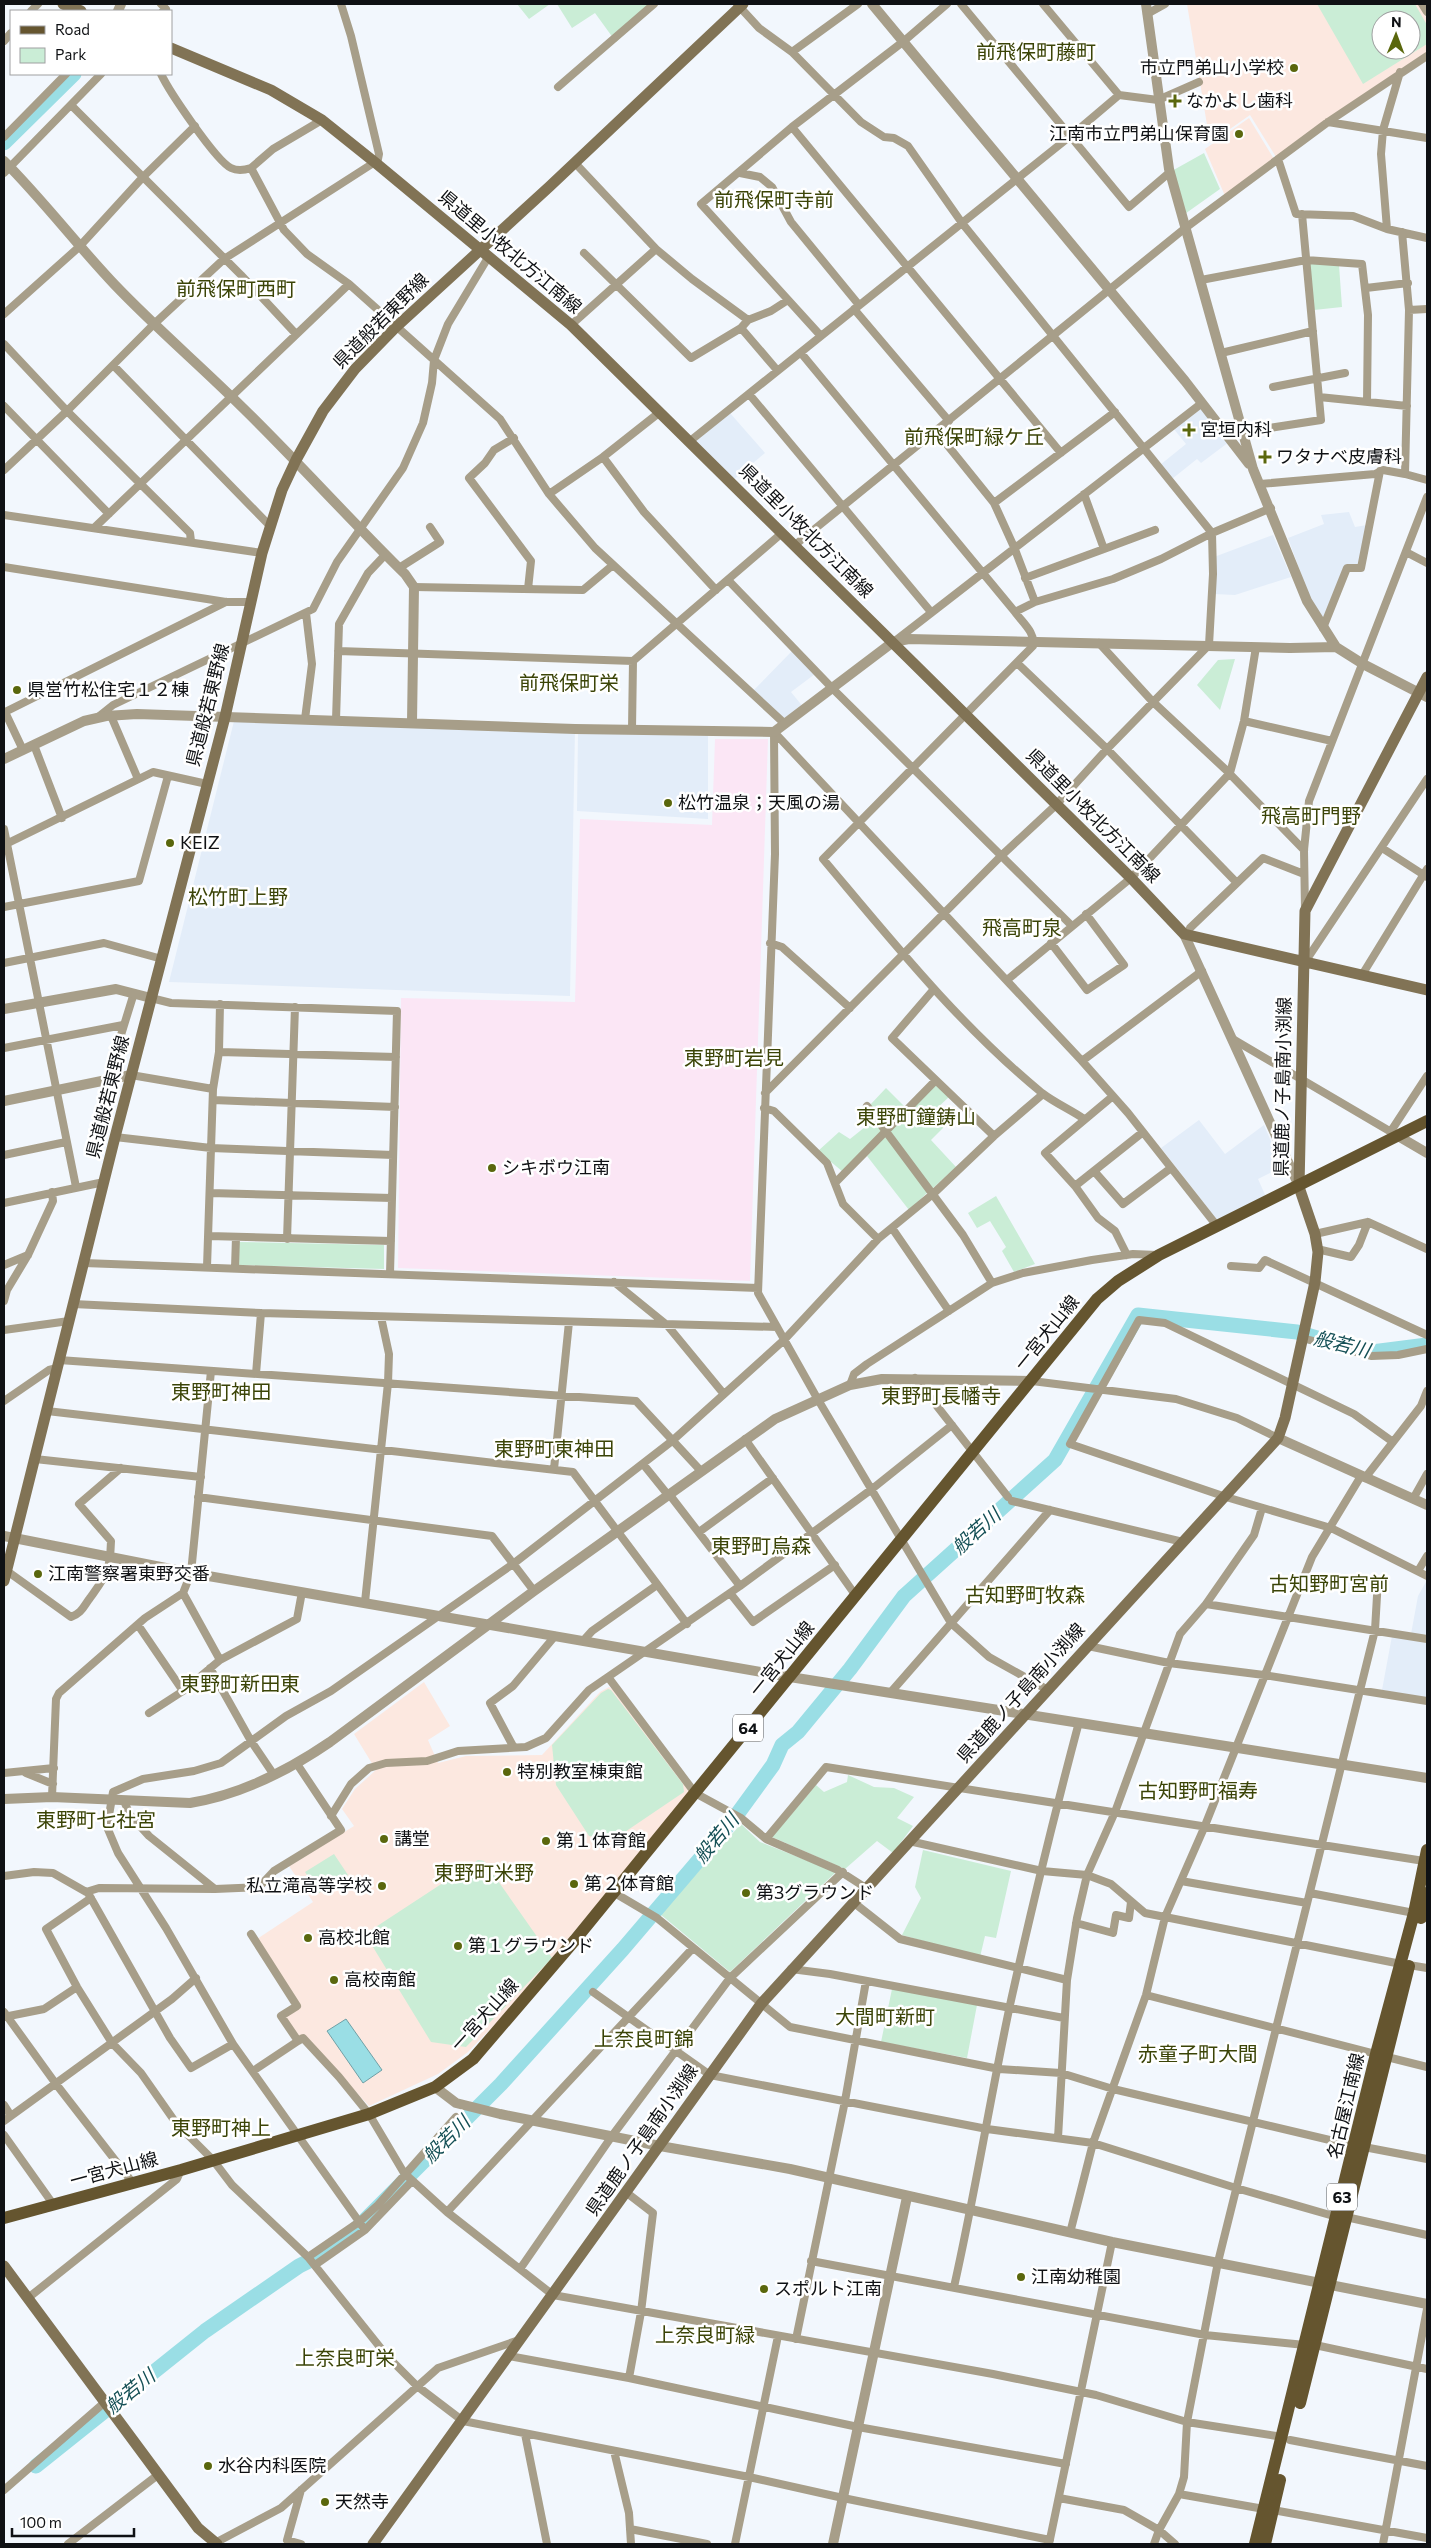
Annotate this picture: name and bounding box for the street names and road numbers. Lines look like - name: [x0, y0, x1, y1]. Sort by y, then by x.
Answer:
- street label: 県道里小牧北方江南線: [435, 185, 587, 318]
- street label: 県道般若東野線: [328, 268, 433, 373]
- street label: 県道里小牧北方江南線: [735, 459, 878, 602]
- street label: 県道般若東野線: [181, 641, 233, 769]
- street label: 県道里小牧北方江南線: [1022, 744, 1165, 887]
- street label: 県道鹿ノ子島南小渕線: [1269, 997, 1295, 1177]
- street label: 県道般若東野線: [81, 1033, 133, 1161]
- street label: 一宮犬山線: [1009, 1290, 1083, 1374]
- street label: 一宮犬山線: [744, 1616, 818, 1700]
- street label: 県道鹿ノ子島南小渕線: [952, 1618, 1089, 1767]
- road number: 64: [733, 1715, 763, 1742]
- street label: 一宮犬山線: [446, 1974, 523, 2055]
- street label: 名古屋江南線: [1322, 2051, 1368, 2161]
- street label: 県道鹿ノ子島南小渕線: [581, 2059, 702, 2219]
- street label: 一宮犬山線: [67, 2147, 160, 2191]
- road number: 63: [1327, 2184, 1357, 2210]

